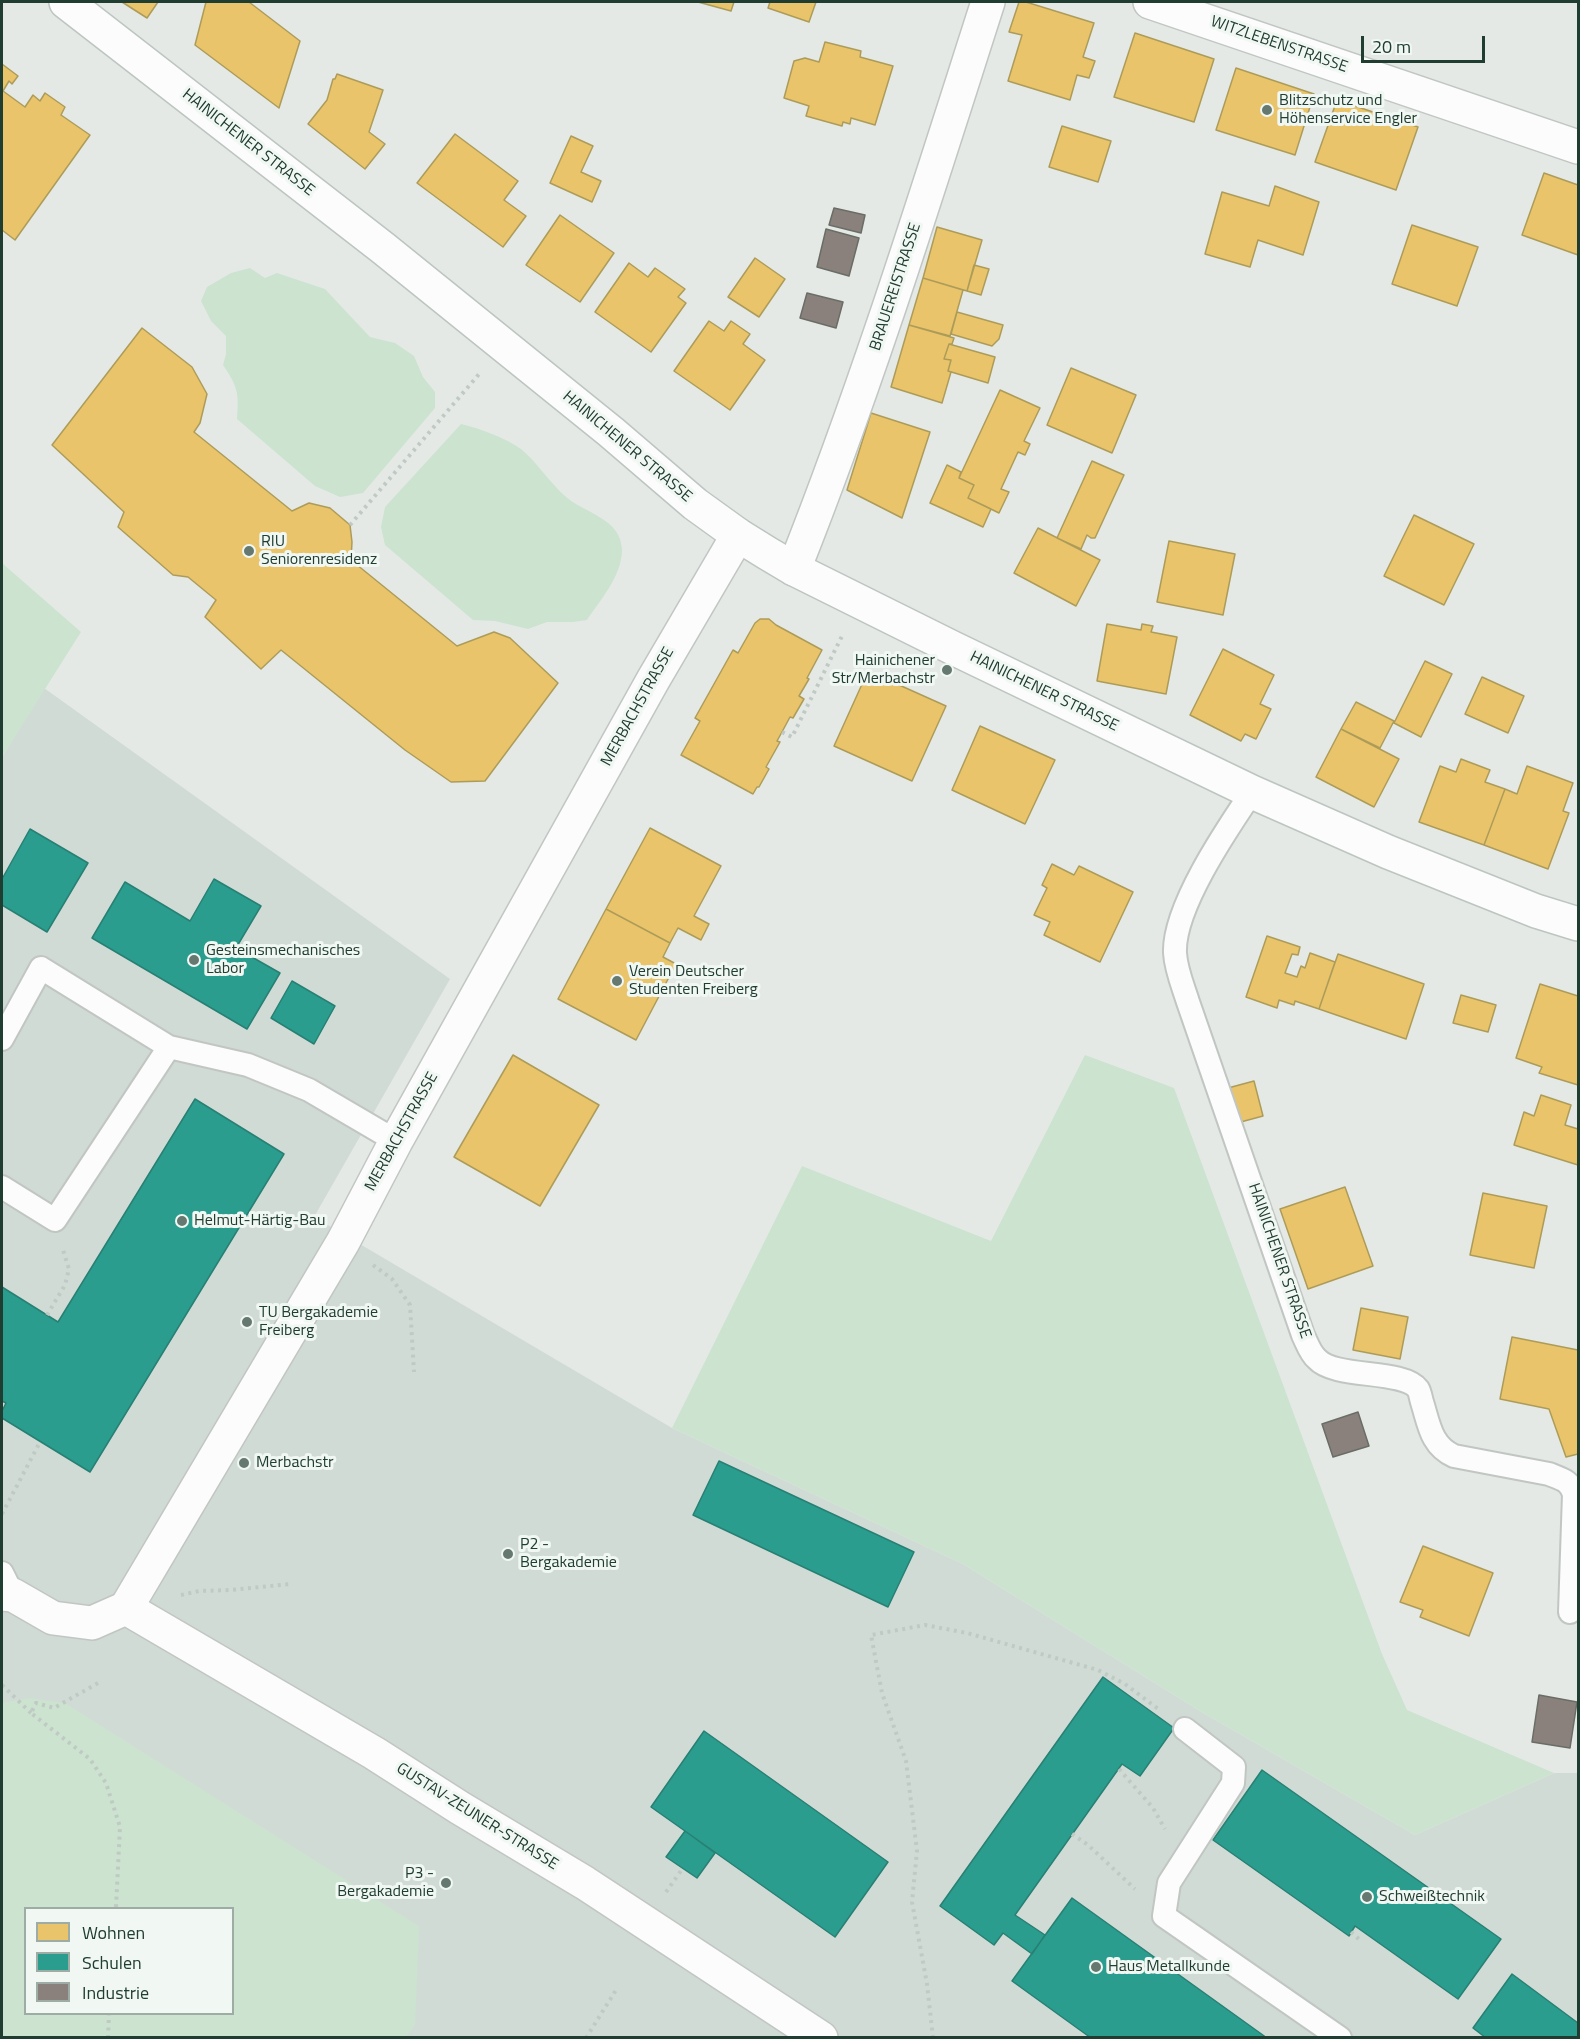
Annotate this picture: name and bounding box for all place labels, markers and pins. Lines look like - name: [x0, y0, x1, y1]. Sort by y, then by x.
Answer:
- place label: Blitzschutz und Höhenservice Engler: [1279, 91, 1417, 129]
- marker: Blitzschutz und Höhenservice Engler: [1260, 103, 1274, 117]
- place label: RIU Seniorenresidenz: [261, 532, 377, 570]
- marker: RIU Seniorenresidenz: [242, 544, 256, 558]
- place label: Hainichener Str/Merbachstr: [832, 651, 935, 689]
- marker: Hainichener Str/Merbachstr: [940, 663, 954, 677]
- place label: Gesteinsmechanisches Labor: [206, 941, 360, 979]
- marker: Gesteinsmechanisches Labor: [187, 953, 201, 967]
- place label: Verein Deutscher Studenten Freiberg: [629, 962, 758, 1000]
- marker: Verein Deutscher Studenten Freiberg: [610, 974, 624, 988]
- place label: Helmut-Härtig-Bau: [194, 1211, 326, 1231]
- marker: Helmut-Härtig-Bau: [175, 1214, 189, 1228]
- place label: TU Bergakademie Freiberg: [259, 1303, 378, 1341]
- marker: TU Bergakademie Freiberg: [240, 1315, 254, 1329]
- place label: Merbachstr: [256, 1453, 334, 1473]
- marker: Merbachstr: [237, 1456, 251, 1470]
- place label: P2 - Bergakademie: [520, 1535, 617, 1573]
- marker: P2 - Bergakademie: [501, 1547, 515, 1561]
- place label: P3 - Bergakademie: [337, 1864, 434, 1902]
- marker: P3 - Bergakademie: [439, 1876, 453, 1890]
- place label: Schweißtechnik: [1379, 1887, 1485, 1907]
- marker: Schweißtechnik: [1360, 1890, 1374, 1904]
- place label: Haus Metallkunde: [1108, 1957, 1230, 1977]
- marker: Haus Metallkunde: [1089, 1960, 1103, 1974]

